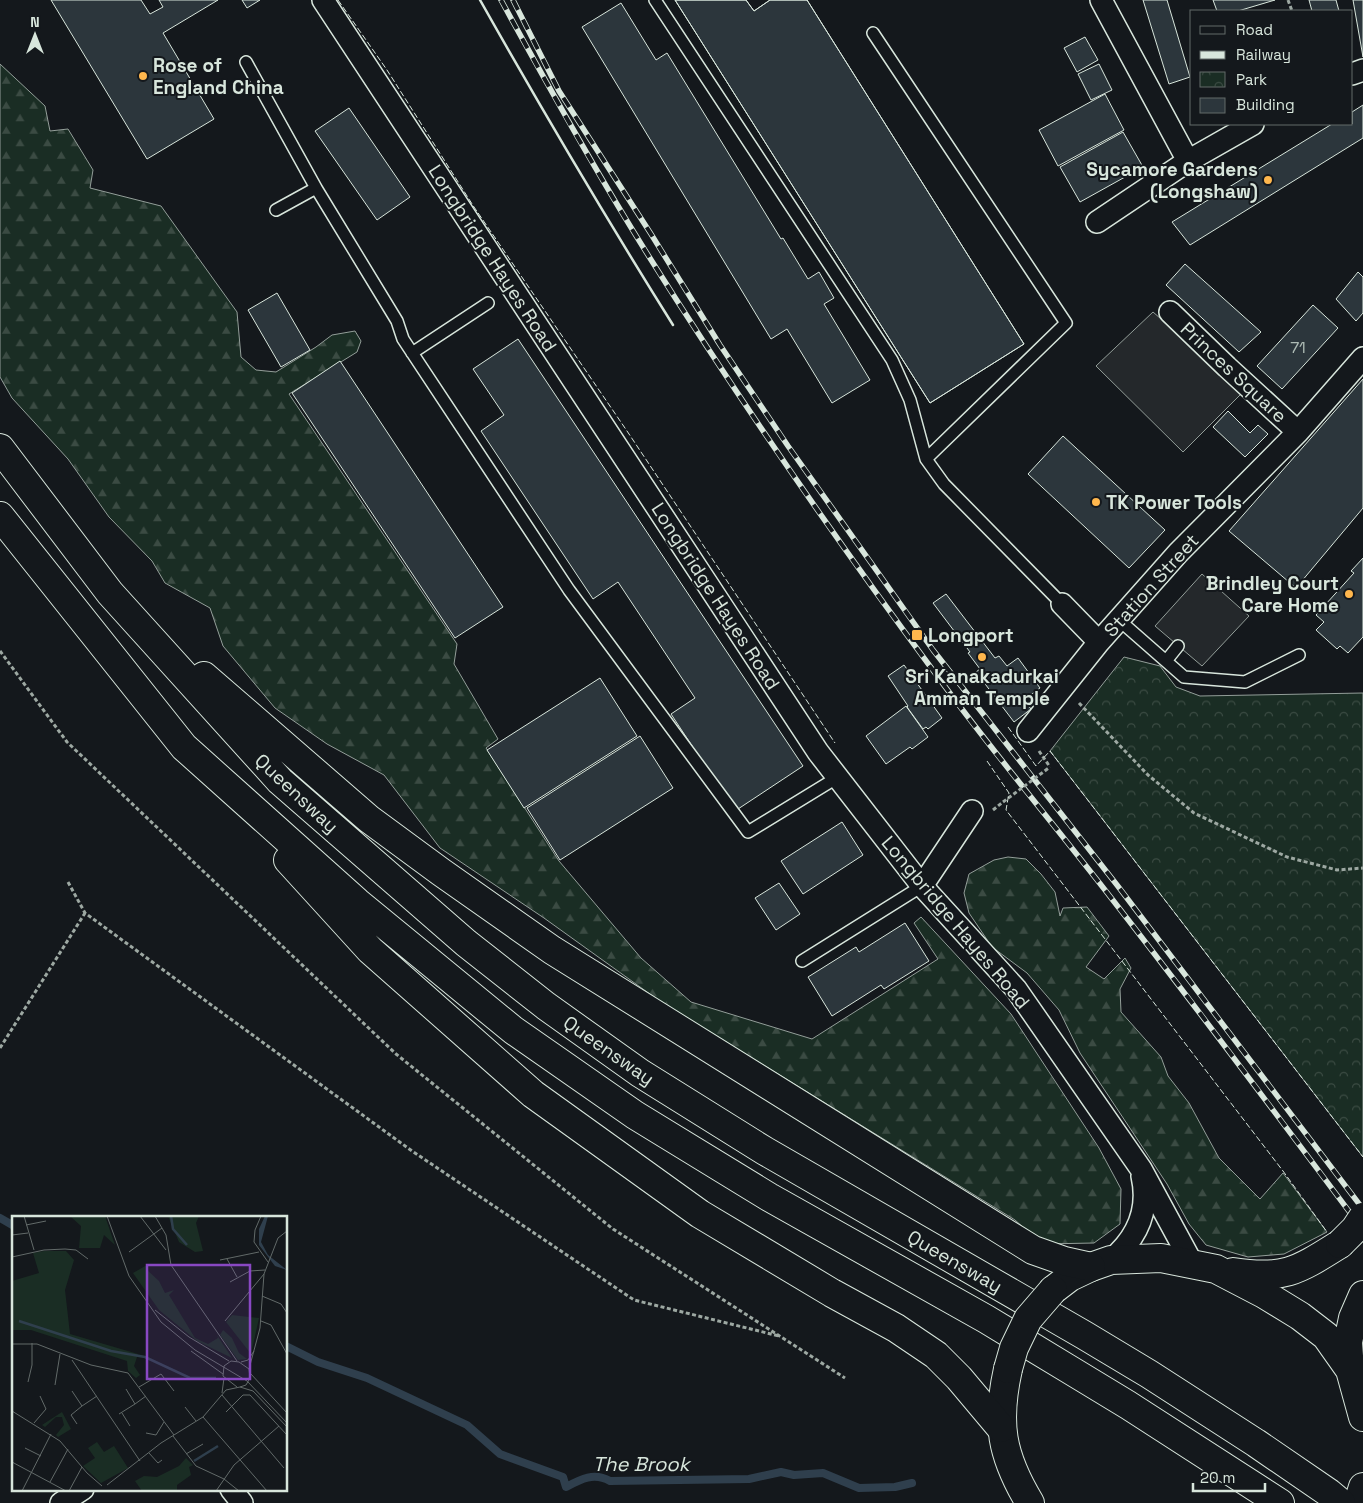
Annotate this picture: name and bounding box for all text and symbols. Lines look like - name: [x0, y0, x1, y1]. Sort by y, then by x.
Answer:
- north arrow: [10, 10, 60, 60]
- legend: [1190, 10, 1353, 125]
- text: N: [30, 13, 40, 31]
- text: Road: [1236, 20, 1273, 39]
- text: Railway: [1236, 45, 1291, 64]
- place label: Rose of England China: [153, 53, 284, 100]
- marker: Rose of England China: [137, 70, 149, 82]
- text: Park: [1236, 70, 1267, 89]
- text: Building: [1236, 95, 1295, 114]
- place label: Sycamore Gardens (Longshaw): [1086, 157, 1258, 204]
- street label: Longbridge Hayes Road: [423, 160, 562, 357]
- marker: Sycamore Gardens (Longshaw): [1262, 174, 1274, 186]
- street label: Princes Square: [1175, 317, 1292, 428]
- house number: 71: [1290, 337, 1306, 358]
- place label: TK Power Tools: [1106, 490, 1242, 515]
- marker: TK Power Tools: [1090, 496, 1102, 508]
- street label: Longbridge Hayes Road: [646, 498, 785, 695]
- street label: Station Street: [1098, 529, 1204, 642]
- place label: Brindley Court Care Home: [1206, 571, 1339, 618]
- marker: Brindley Court Care Home: [1343, 588, 1355, 600]
- place label: Longport: [928, 623, 1014, 648]
- marker: Longport: [910, 628, 924, 642]
- marker: Sri Kanakadurkai Amman Temple: [976, 651, 988, 663]
- place label: Sri Kanakadurkai Amman Temple: [905, 664, 1059, 711]
- street label: Queensway: [249, 748, 344, 839]
- street label: Longbridge Hayes Road: [876, 831, 1035, 1014]
- street label: Queensway: [558, 1010, 659, 1091]
- inset map: [12, 1216, 288, 1490]
- street label: Queensway: [903, 1224, 1007, 1299]
- water label: The Brook: [593, 1451, 692, 1477]
- scale bar: [1193, 1460, 1266, 1492]
- text: 20 m: [1200, 1468, 1235, 1487]

